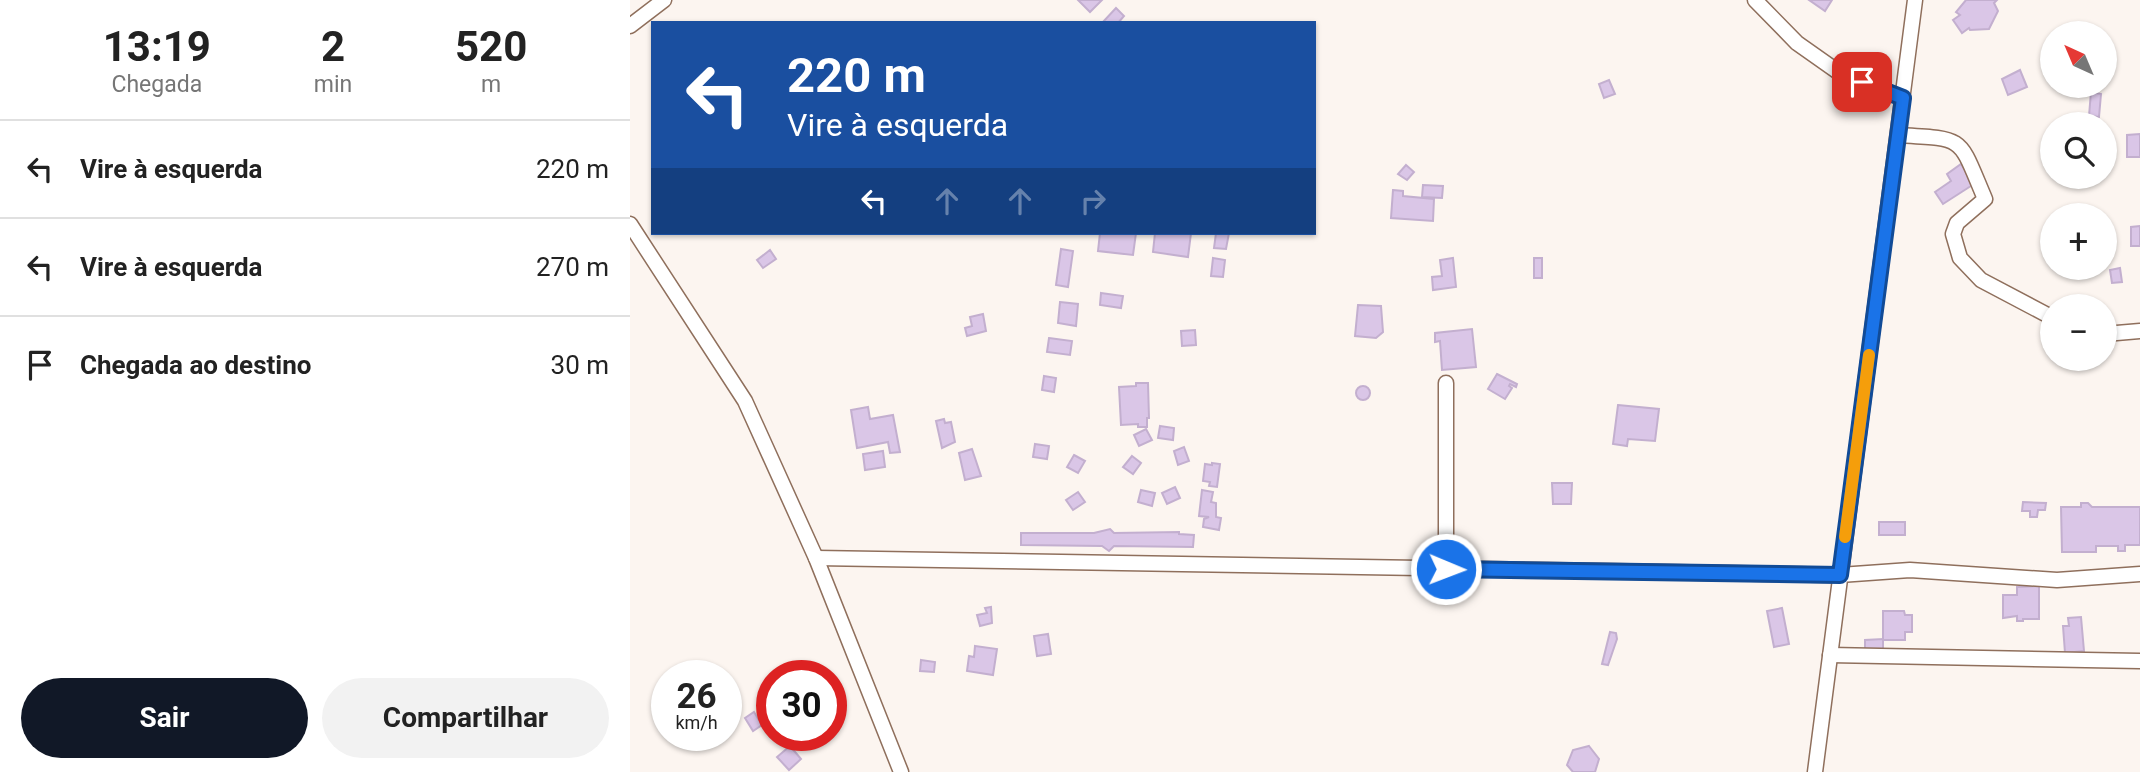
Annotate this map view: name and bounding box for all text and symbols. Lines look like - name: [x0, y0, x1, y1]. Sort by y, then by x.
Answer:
- north arrow: [2040, 21, 2118, 98]
- map controls: [2040, 21, 2117, 371]
- text: 13:19: [103, 22, 211, 71]
- text: 2: [321, 22, 345, 71]
- text: 520: [455, 22, 527, 71]
- text: 220 m: [787, 47, 926, 104]
- icon: left: [672, 49, 763, 140]
- pin: [1832, 52, 1892, 112]
- icon: arrive: [1843, 63, 1881, 101]
- text: Chegada: [111, 71, 202, 98]
- text: min: [314, 71, 352, 98]
- text: m: [481, 71, 501, 98]
- text: Vire à esquerda: [787, 106, 1008, 144]
- button: search: [2040, 112, 2117, 189]
- icon: left: [21, 150, 59, 188]
- text: Vire à esquerda: [80, 154, 263, 184]
- text: 220 m: [536, 154, 609, 184]
- icon: left: [855, 182, 893, 220]
- icon: ahead: [928, 182, 966, 220]
- icon: ahead: [1001, 182, 1039, 220]
- icon: right: [1074, 182, 1112, 220]
- button: +: [2040, 203, 2117, 280]
- icon: left: [21, 248, 59, 286]
- text: Vire à esquerda: [80, 252, 263, 282]
- text: 270 m: [536, 252, 609, 282]
- button: −: [2040, 294, 2117, 371]
- icon: arrive: [21, 346, 59, 384]
- text: Chegada ao destino: [80, 350, 311, 380]
- text: 30 m: [551, 350, 609, 380]
- position arrow: [1409, 532, 1483, 606]
- speed limit sign: 30: [756, 660, 847, 751]
- text: 26: [676, 676, 717, 717]
- button: Sair: [21, 678, 308, 758]
- button: Compartilhar: [322, 678, 609, 758]
- text: km/h: [675, 712, 718, 733]

